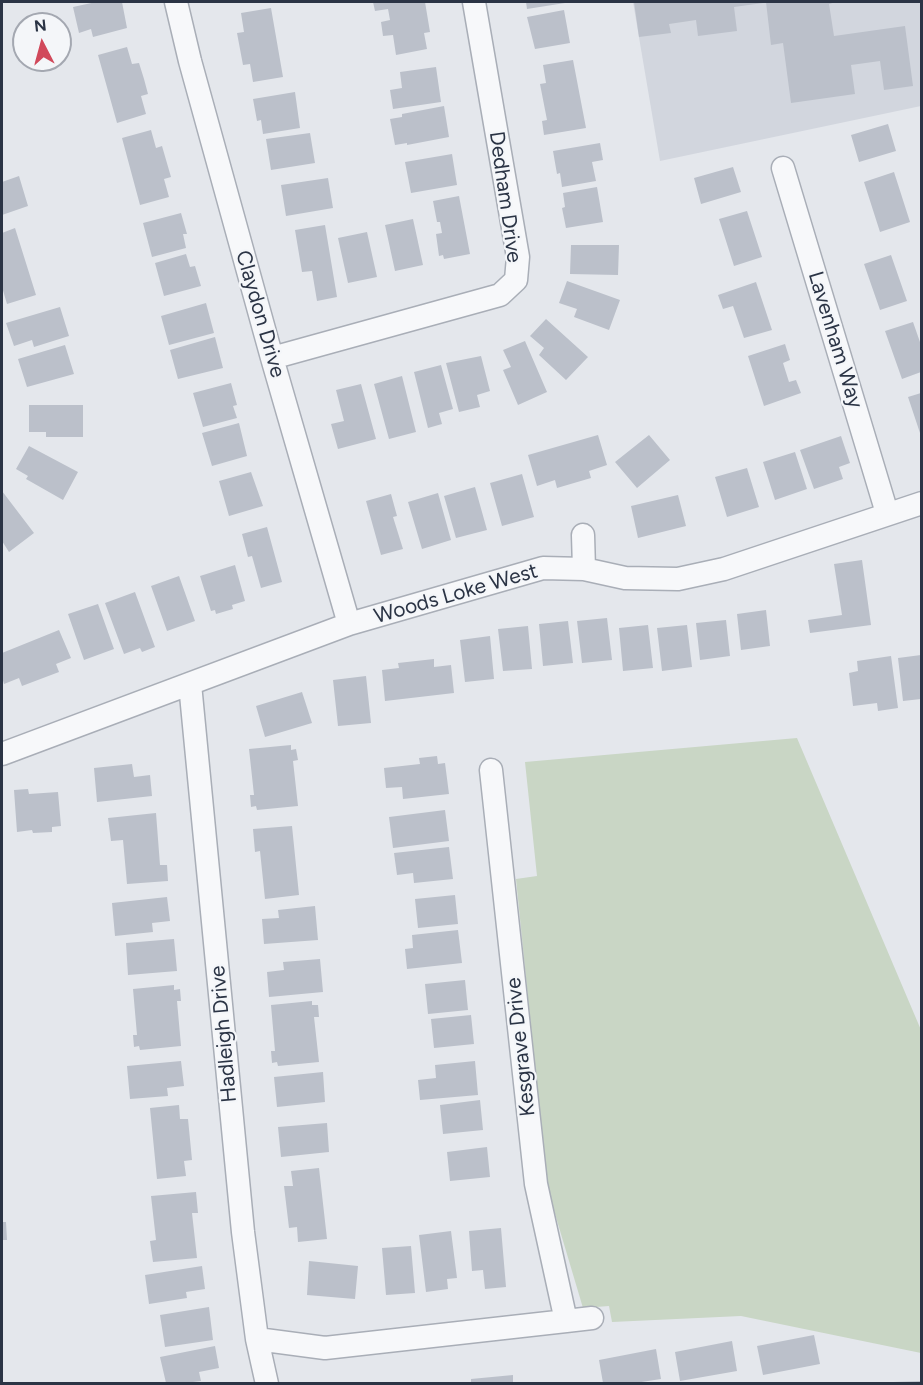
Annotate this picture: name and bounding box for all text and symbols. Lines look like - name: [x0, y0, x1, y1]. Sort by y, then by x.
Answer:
- north arrow: [12, 12, 72, 72]
- text: N: [33, 15, 47, 36]
- street label: Dedham Drive: [483, 130, 527, 264]
- street label: Claydon Drive: [230, 248, 290, 380]
- street label: Lavenham Way: [802, 269, 868, 411]
- street label: Woods Loke West: [371, 559, 541, 629]
- street label: Hadleigh Drive: [205, 964, 243, 1104]
- street label: Kesgrave Drive: [501, 976, 541, 1118]

